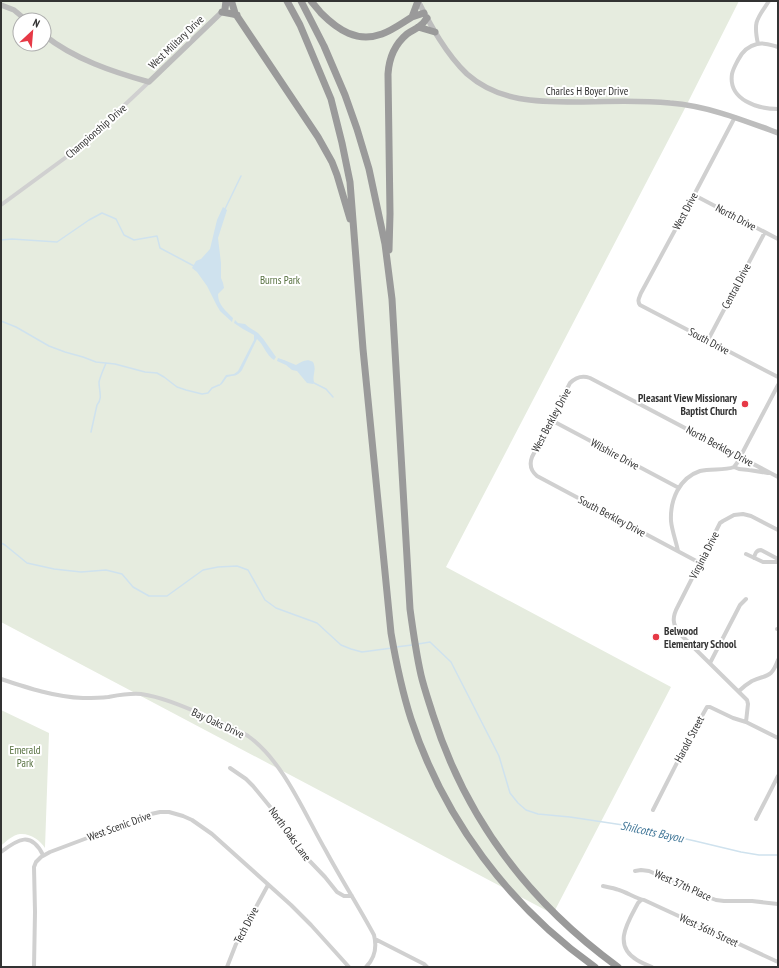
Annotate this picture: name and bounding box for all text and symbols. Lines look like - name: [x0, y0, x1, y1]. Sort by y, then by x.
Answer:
- north arrow: [12, 12, 52, 52]
- street label: West Military Drive: [145, 12, 207, 72]
- text: N: [31, 15, 42, 31]
- street label: Charles H Boyer Drive: [546, 84, 629, 98]
- street label: Championship Drive: [63, 100, 130, 161]
- street label: West Drive: [669, 189, 701, 232]
- street label: North Drive: [713, 200, 759, 234]
- street label: Central Drive: [718, 260, 754, 311]
- park label: Burns Park: [260, 273, 301, 287]
- street label: South Drive: [686, 324, 732, 358]
- street label: West Berkley Drive: [528, 385, 574, 454]
- place label: Pleasant View Missionary Baptist Church: [638, 391, 738, 418]
- marker: Pleasant View Missionary Baptist Church: [740, 399, 750, 409]
- street label: North Berkley Drive: [684, 422, 756, 470]
- street label: Wilshire Drive: [588, 435, 642, 473]
- street label: South Berkley Drive: [576, 492, 649, 540]
- street label: Virginia Drive: [686, 528, 722, 582]
- place label: Belwood Elementary School: [664, 624, 737, 651]
- marker: Belwood Elementary School: [651, 632, 661, 642]
- street label: Bay Oaks Drive: [189, 705, 247, 741]
- street label: Harold Street: [671, 713, 707, 765]
- park label: Emerald Park: [9, 743, 41, 770]
- street label: North Oaks Lane: [266, 804, 314, 864]
- street label: West Scenic Drive: [85, 808, 153, 844]
- water label: Shilcotts Bayou: [619, 818, 686, 846]
- street label: West 37th Place: [652, 866, 714, 904]
- street label: Tech Drive: [231, 904, 262, 946]
- street label: West 36th Street: [677, 910, 741, 950]

